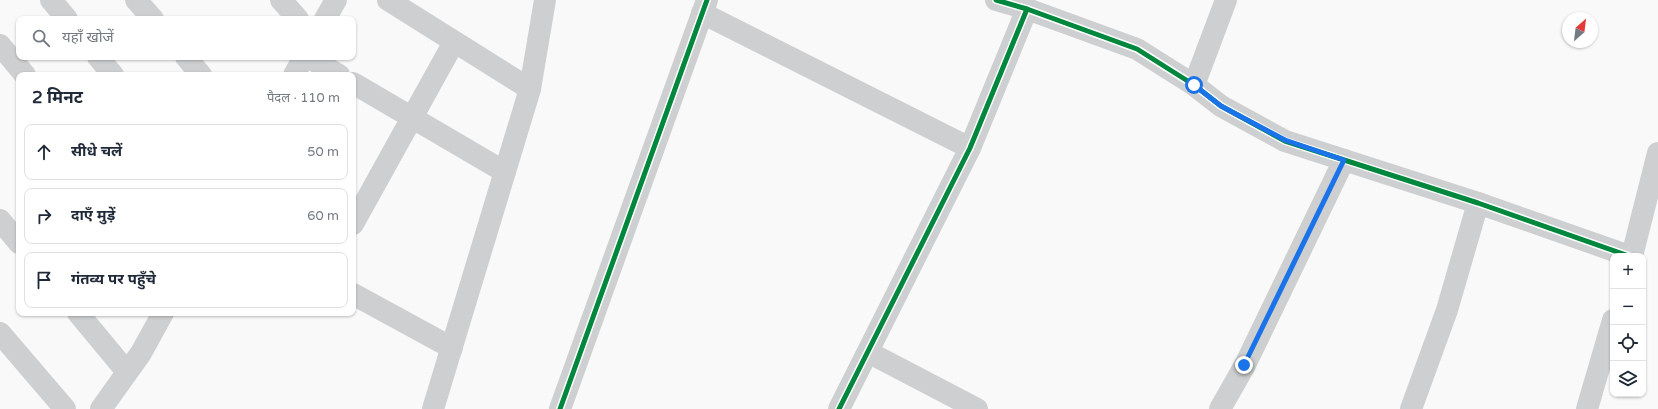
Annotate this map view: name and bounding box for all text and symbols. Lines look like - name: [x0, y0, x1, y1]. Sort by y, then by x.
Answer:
- north arrow: [1562, 12, 1598, 48]
- search box: [16, 16, 356, 60]
- icon: search: [30, 27, 52, 49]
- text: यहाँ खोजें: [62, 28, 114, 46]
- route start: [1185, 76, 1203, 94]
- text: 2 मिनट: [32, 87, 83, 108]
- text: पैदल · 110 m: [267, 90, 340, 106]
- icon: ahead: [33, 141, 55, 163]
- text: सीधे चलें: [71, 142, 122, 160]
- text: 50 m: [307, 144, 339, 160]
- icon: right: [33, 205, 55, 227]
- text: दाएँ मुड़ें: [71, 206, 115, 224]
- text: 60 m: [307, 208, 339, 224]
- map controls: [1610, 253, 1646, 397]
- button: +: [1610, 253, 1646, 289]
- icon: arrive: [33, 269, 55, 291]
- text: गंतव्य पर पहुँचे: [71, 270, 156, 288]
- button: −: [1610, 289, 1646, 325]
- button: locate: [1610, 325, 1646, 361]
- route end: [1235, 356, 1253, 374]
- button: layers: [1610, 361, 1646, 397]

